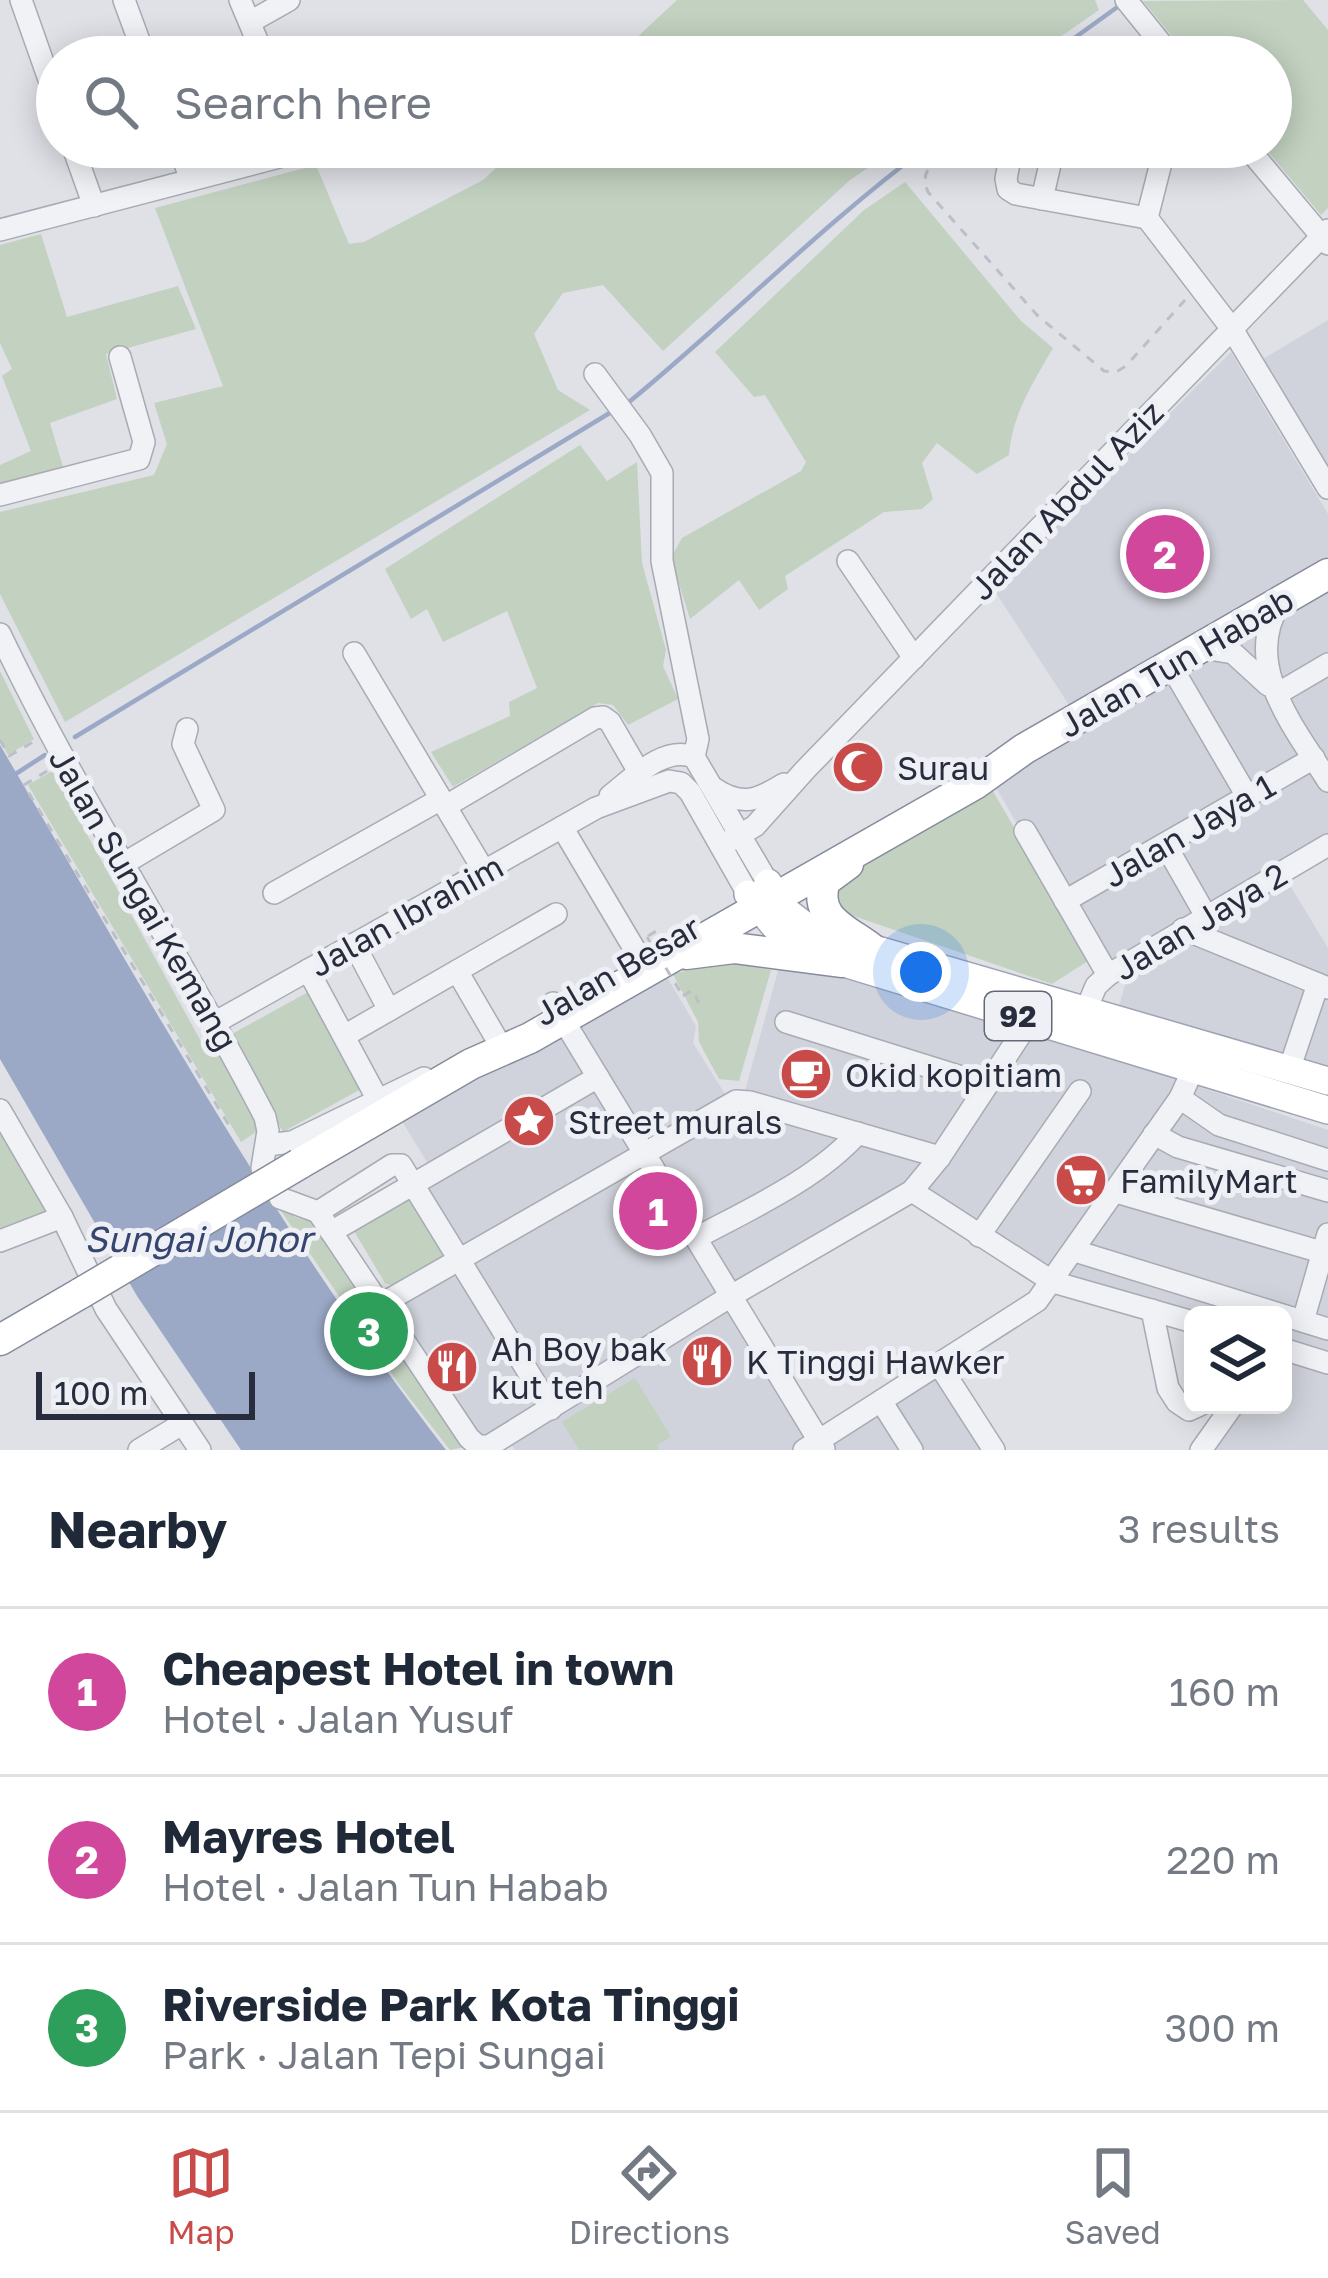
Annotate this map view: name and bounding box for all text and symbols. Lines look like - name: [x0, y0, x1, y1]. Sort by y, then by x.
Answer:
- search box: [36, 36, 1292, 168]
- icon: search: [78, 69, 144, 135]
- text: Search here: [174, 75, 432, 129]
- street label: Jalan Abdul Aziz: [961, 393, 1171, 607]
- pin: 2: [1126, 509, 1204, 599]
- street label: Jalan Tun Habab: [1052, 579, 1300, 745]
- mosque icon: Surau: [830, 739, 886, 795]
- street label: Jalan Sungai Kemang: [42, 741, 246, 1057]
- place label: Surau: [897, 748, 989, 787]
- street label: Jalan Jaya 1: [1096, 765, 1282, 895]
- street label: Jalan Ibrahim: [303, 846, 509, 984]
- street label: Jalan Jaya 2: [1107, 854, 1293, 988]
- street label: Jalan Besar: [527, 907, 707, 1033]
- your location: [891, 942, 951, 1002]
- road number: 92: [985, 992, 1051, 1040]
- cafe icon: Okid kopitiam: [778, 1046, 834, 1102]
- place label: Okid kopitiam: [845, 1055, 1062, 1094]
- place icon: Street murals: [501, 1093, 557, 1149]
- place label: Street murals: [568, 1102, 782, 1141]
- supermarket icon: FamilyMart: [1053, 1152, 1109, 1208]
- place label: FamilyMart: [1120, 1161, 1298, 1200]
- pin: 1: [619, 1166, 697, 1256]
- water label: Sungai Johor: [84, 1217, 317, 1260]
- pin: 3: [330, 1286, 408, 1376]
- map controls: [1184, 1306, 1292, 1414]
- button: layers: [1184, 1306, 1292, 1414]
- place label: Ah Boy bak kut teh: [491, 1329, 667, 1406]
- restaurant icon: K Tinggi Hawker: [679, 1333, 735, 1389]
- restaurant icon: Ah Boy bak kut teh: [424, 1339, 480, 1395]
- place label: K Tinggi Hawker: [746, 1342, 1005, 1381]
- scale bar: [36, 1366, 255, 1419]
- text: 100 m: [54, 1373, 148, 1412]
- text: Nearby: [48, 1498, 227, 1559]
- text: 3 results: [1118, 1505, 1280, 1552]
- text: Cheapest Hotel in town: [162, 1641, 674, 1695]
- text: 1: [77, 1668, 97, 1715]
- text: 160 m: [1169, 1668, 1280, 1715]
- text: Hotel · Jalan Yusuf: [162, 1695, 514, 1742]
- text: Mayres Hotel: [162, 1809, 455, 1863]
- text: 2: [75, 1836, 99, 1883]
- text: 220 m: [1166, 1836, 1280, 1883]
- text: Hotel · Jalan Tun Habab: [162, 1863, 609, 1910]
- text: Riverside Park Kota Tinggi: [162, 1977, 740, 2031]
- text: 3: [75, 2004, 99, 2051]
- text: 300 m: [1165, 2004, 1280, 2051]
- text: Park · Jalan Tepi Sungai: [162, 2031, 606, 2078]
- tab: Map: [167, 2140, 235, 2251]
- tab: Directions: [569, 2140, 730, 2251]
- tab: Saved: [1064, 2140, 1161, 2251]

